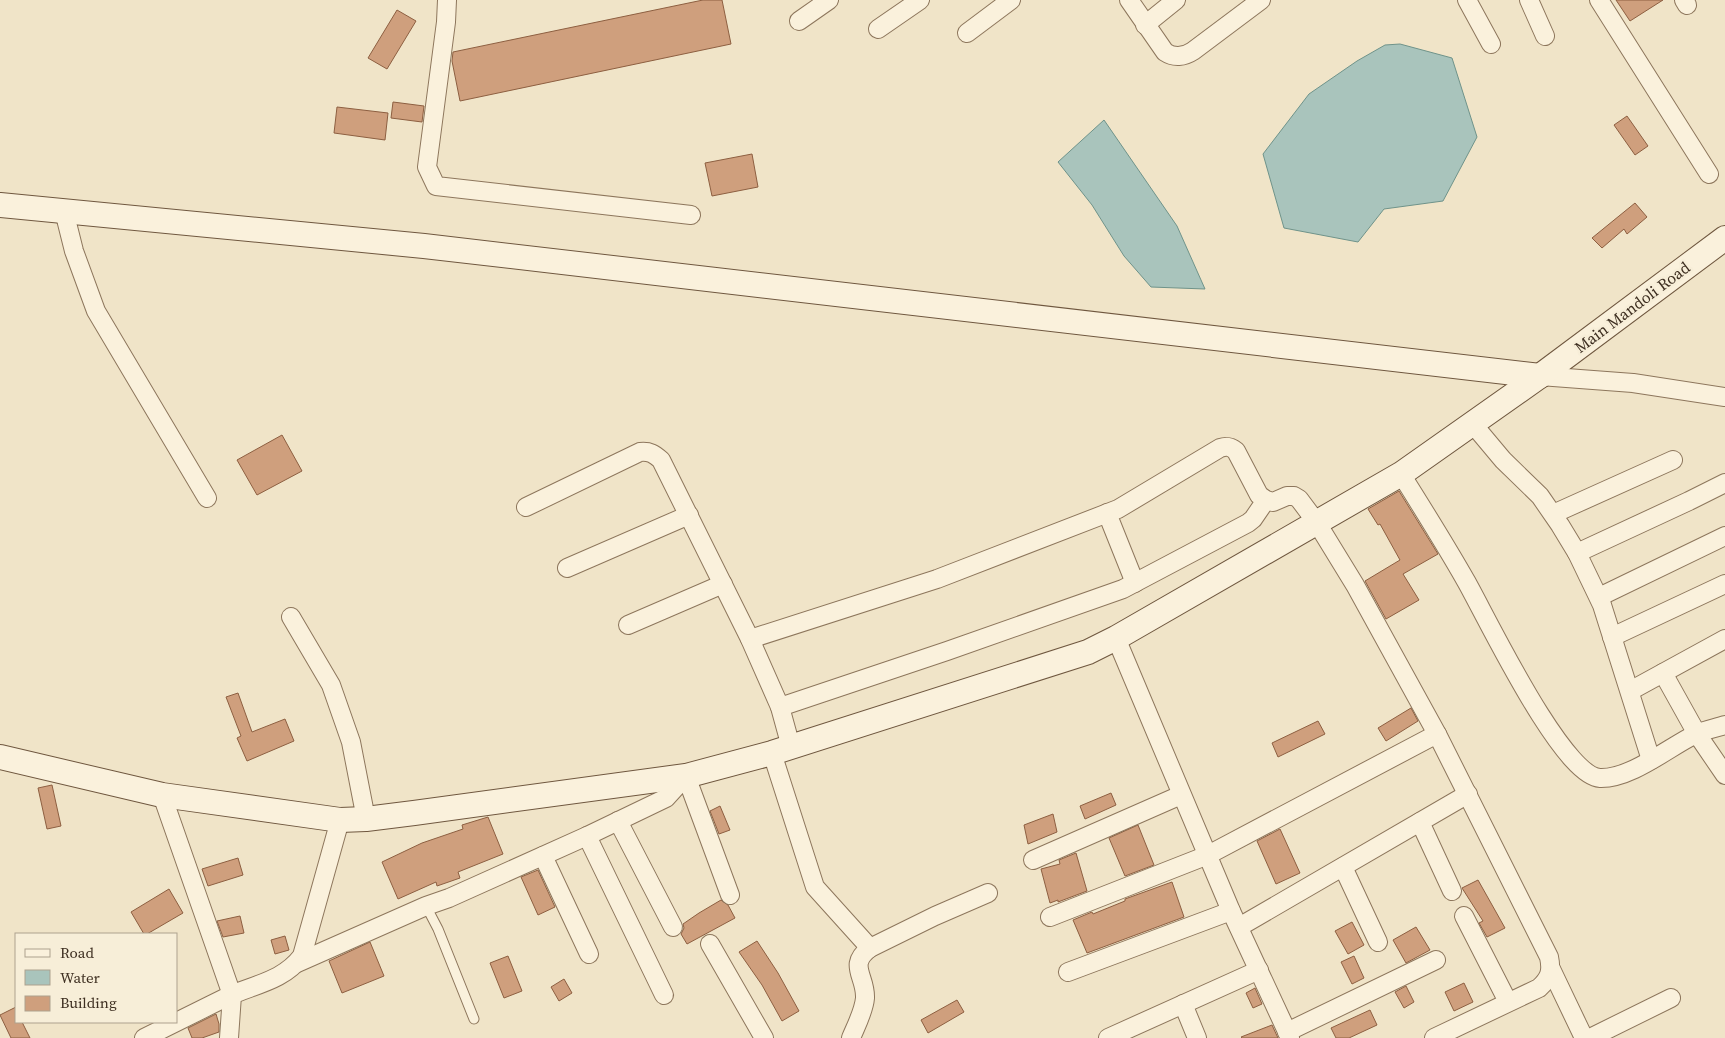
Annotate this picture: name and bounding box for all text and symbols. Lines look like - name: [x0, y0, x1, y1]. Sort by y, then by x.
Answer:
- street label: Main Mandoli Road: [1570, 256, 1694, 358]
- legend: [15, 933, 178, 1023]
- text: Road: [60, 942, 94, 963]
- text: Water: [60, 967, 101, 988]
- text: Building: [60, 992, 117, 1013]

